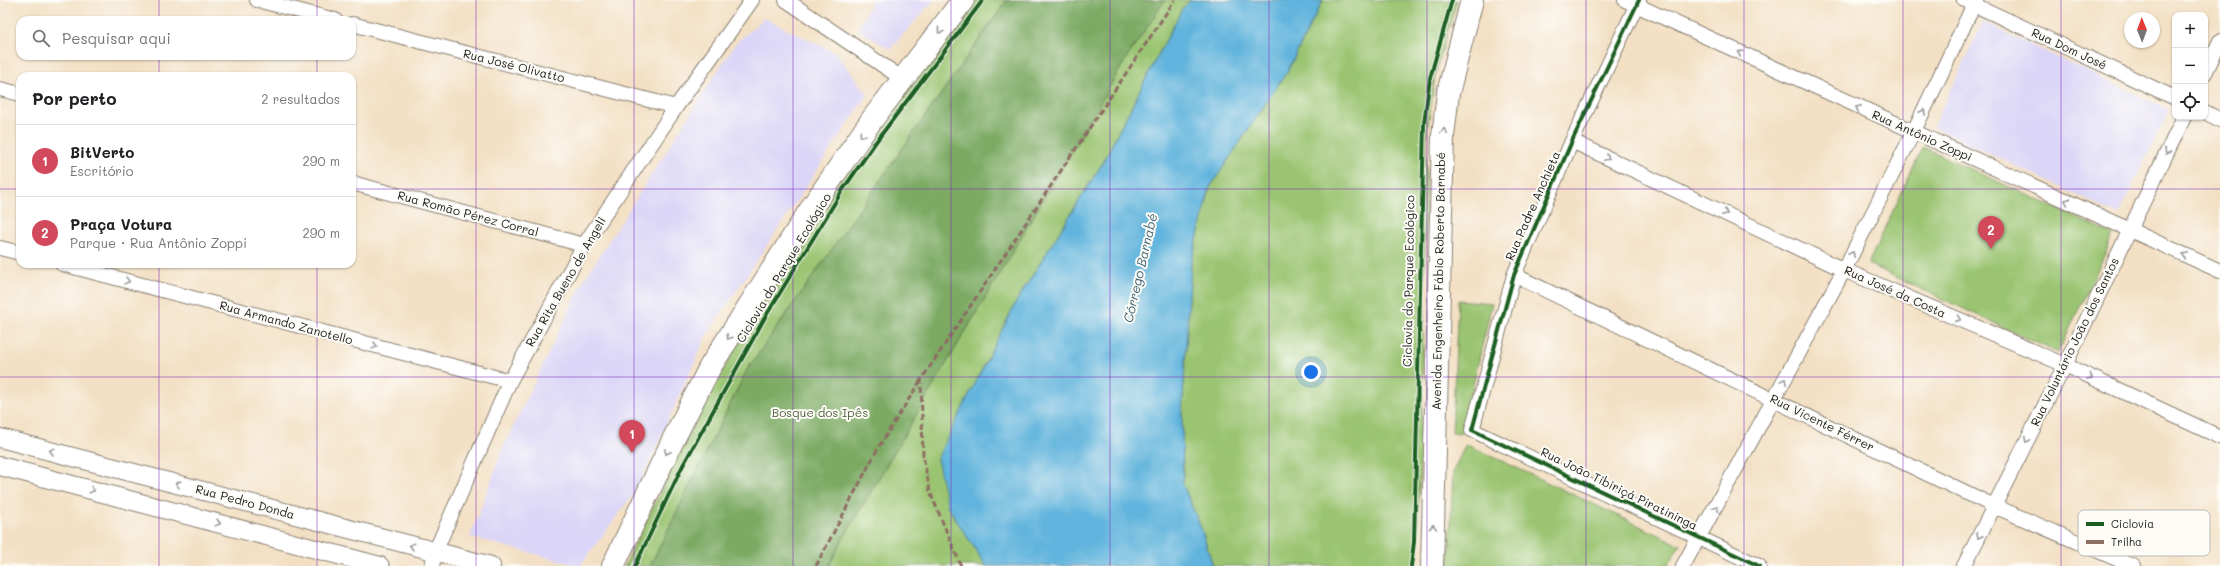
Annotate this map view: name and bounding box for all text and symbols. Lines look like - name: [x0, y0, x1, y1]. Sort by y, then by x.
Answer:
- north arrow: [2124, 12, 2160, 48]
- map controls: [2172, 12, 2208, 120]
- button: +: [2172, 12, 2208, 48]
- search box: [16, 16, 356, 60]
- street label: Rua Dom José: [2029, 24, 2110, 73]
- icon: search: [30, 27, 52, 49]
- one-way arrow: [938, 27, 945, 34]
- text: Pesquisar aqui: [62, 28, 171, 48]
- street label: Rua José Olivatto: [462, 45, 567, 85]
- button: −: [2172, 48, 2208, 84]
- one-way arrow: [1737, 50, 1745, 58]
- button: locate: [2172, 84, 2208, 120]
- text: Por perto: [32, 87, 116, 109]
- text: 2 resultados: [261, 90, 340, 107]
- one-way arrow: [1855, 105, 1863, 113]
- street label: Rua Antônio Zoppi: [1870, 106, 1975, 164]
- one-way arrow: [1918, 109, 1926, 117]
- one-way arrow: [1439, 128, 1448, 134]
- one-way arrow: [859, 131, 866, 138]
- text: BitVerto: [70, 142, 134, 162]
- street label: Rua Padre Anchieta: [1501, 148, 1563, 263]
- one-way arrow: [2164, 148, 2172, 155]
- text: 1: [42, 152, 48, 169]
- text: 290 m: [303, 152, 340, 169]
- street label: Avenida Engenheiro Fábio Roberto Barnabé: [1428, 152, 1448, 410]
- one-way arrow: [1603, 153, 1611, 161]
- text: Escritório: [70, 162, 134, 179]
- street label: Rua Romão Pérez Corral: [396, 186, 541, 240]
- street label: Ciclovia do Parque Ecológico: [732, 190, 834, 345]
- street label: Ciclovia do Parque Ecológico: [1399, 195, 1417, 367]
- one-way arrow: [2063, 198, 2071, 206]
- one-way arrow: [1721, 208, 1728, 216]
- water label: Córrego Barnabé: [1119, 211, 1160, 324]
- text: Praça Votura: [70, 214, 172, 234]
- street label: Rua Rita Bueno de Angeli: [521, 214, 609, 349]
- pin: 2: [1978, 216, 2004, 249]
- text: 2: [41, 224, 49, 241]
- text: 290 m: [303, 224, 340, 241]
- text: Parque · Rua Antônio Zoppi: [70, 234, 247, 251]
- one-way arrow: [1847, 251, 1855, 258]
- one-way arrow: [2181, 252, 2189, 260]
- street label: Rua Voluntário João dos Santos: [2026, 254, 2122, 429]
- street label: Rua José da Costa: [1842, 261, 1949, 321]
- one-way arrow: [123, 276, 130, 285]
- street label: Rua Armando Zanotello: [218, 297, 355, 348]
- one-way arrow: [1954, 314, 1961, 322]
- one-way arrow: [727, 333, 734, 340]
- one-way arrow: [371, 341, 378, 350]
- your location: [1301, 362, 1321, 382]
- one-way arrow: [2086, 372, 2093, 380]
- one-way arrow: [1779, 377, 1787, 385]
- street label: Rua Vicente Férrer: [1768, 390, 1877, 454]
- park label: Bosque dos Ipês: [772, 404, 868, 420]
- pin: 1: [619, 420, 645, 453]
- one-way arrow: [2024, 436, 2032, 443]
- street label: Rua João Tibiriçá Piratininga: [1538, 443, 1700, 533]
- one-way arrow: [664, 447, 672, 455]
- one-way arrow: [49, 448, 55, 456]
- street label: Rua Pedro Donda: [194, 480, 297, 522]
- one-way arrow: [175, 481, 181, 489]
- one-way arrow: [88, 485, 95, 494]
- one-way arrow: [1711, 504, 1719, 512]
- legend: [2078, 510, 2210, 556]
- text: Ciclovia: [2111, 516, 2154, 531]
- one-way arrow: [214, 518, 221, 527]
- one-way arrow: [1429, 524, 1437, 530]
- one-way arrow: [1976, 532, 1984, 539]
- text: Trilha: [2111, 534, 2142, 549]
- one-way arrow: [409, 542, 416, 551]

